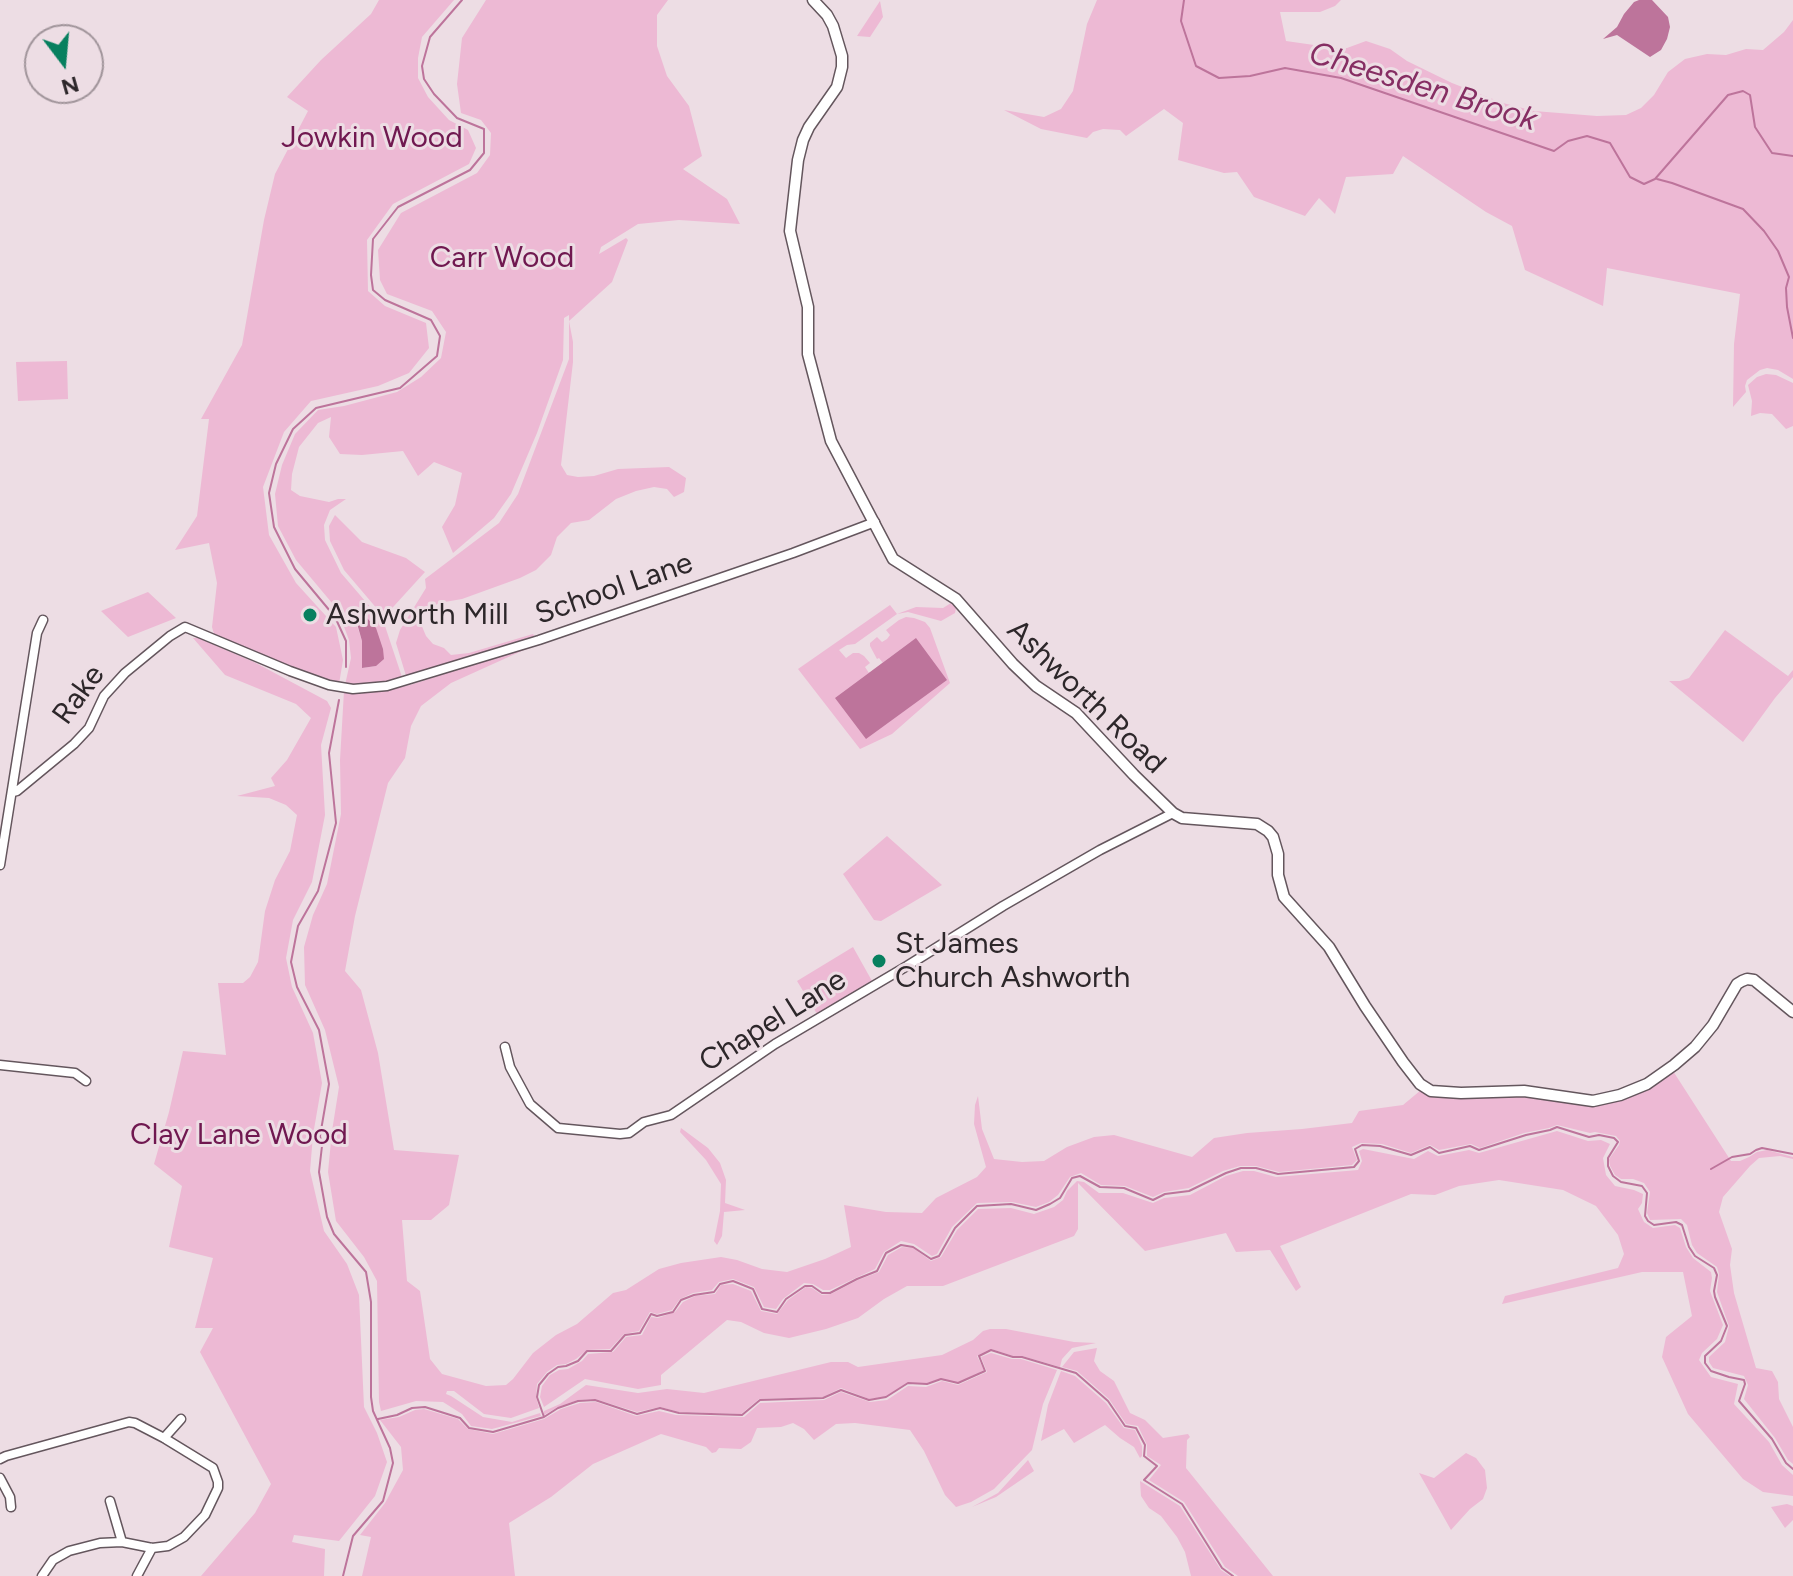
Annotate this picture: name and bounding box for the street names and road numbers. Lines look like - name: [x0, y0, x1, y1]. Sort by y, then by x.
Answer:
- street label: School Lane: [531, 545, 697, 633]
- street label: Ashworth Road: [999, 612, 1173, 782]
- street label: Rake: [45, 658, 113, 732]
- street label: Chapel Lane: [693, 962, 853, 1080]

